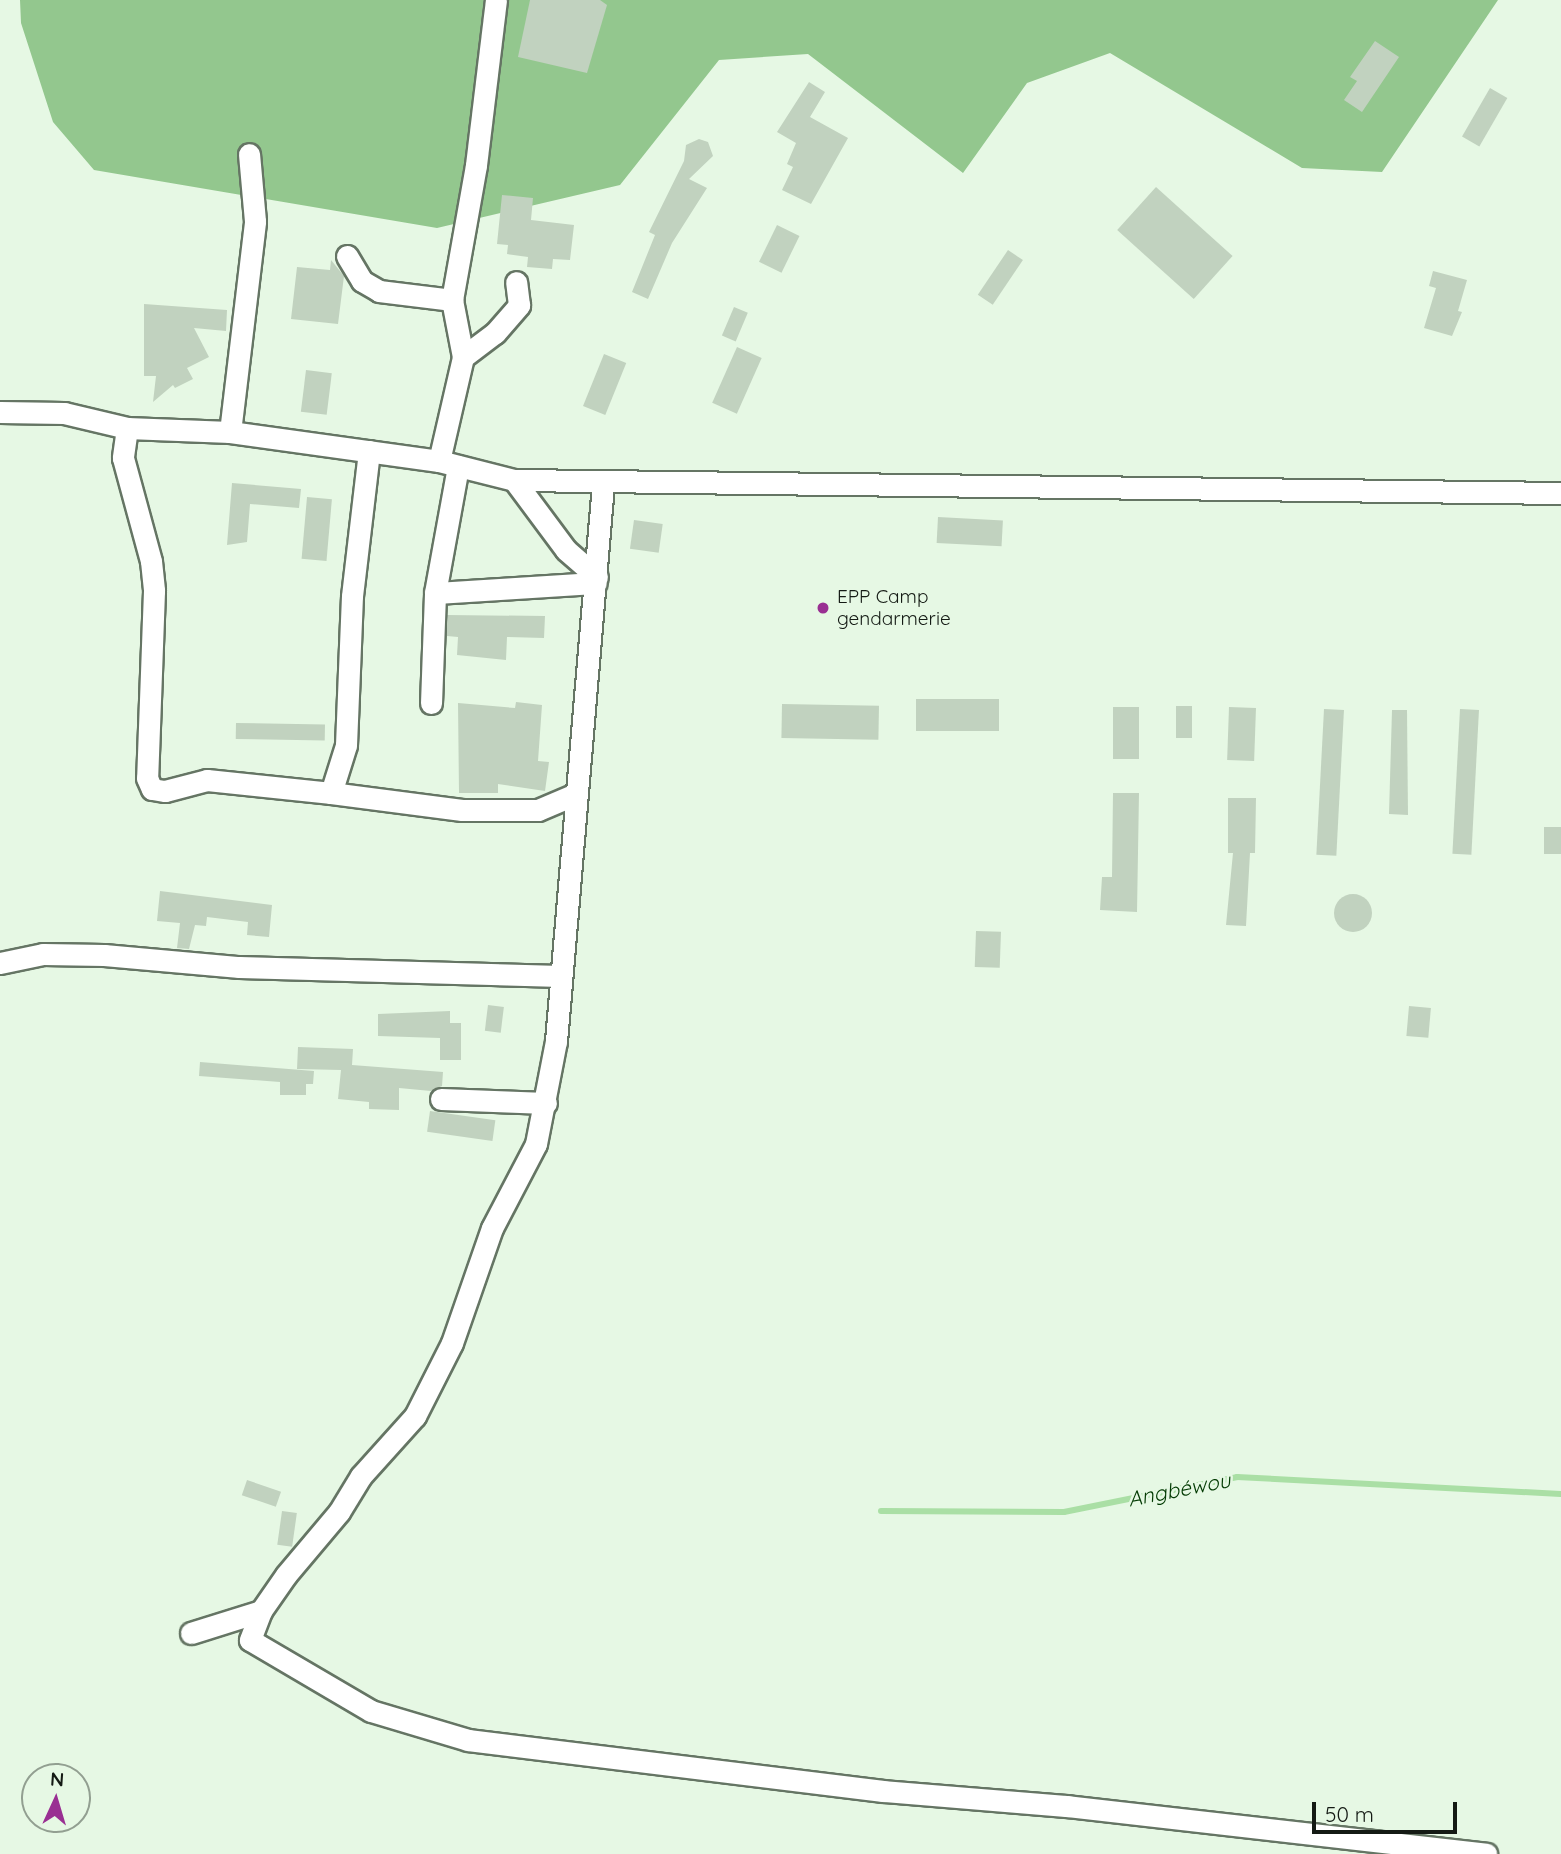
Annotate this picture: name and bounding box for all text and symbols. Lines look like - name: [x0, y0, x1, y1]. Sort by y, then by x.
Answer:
- place label: EPP Camp gendarmerie: [837, 586, 951, 630]
- marker: EPP Camp gendarmerie: [815, 600, 831, 616]
- water label: Angbéwou: [1126, 1467, 1232, 1511]
- north arrow: [21, 1763, 91, 1833]
- text: N: [50, 1767, 65, 1792]
- scale bar: [1316, 1787, 1461, 1831]
- text: 50 m: [1325, 1801, 1374, 1827]

